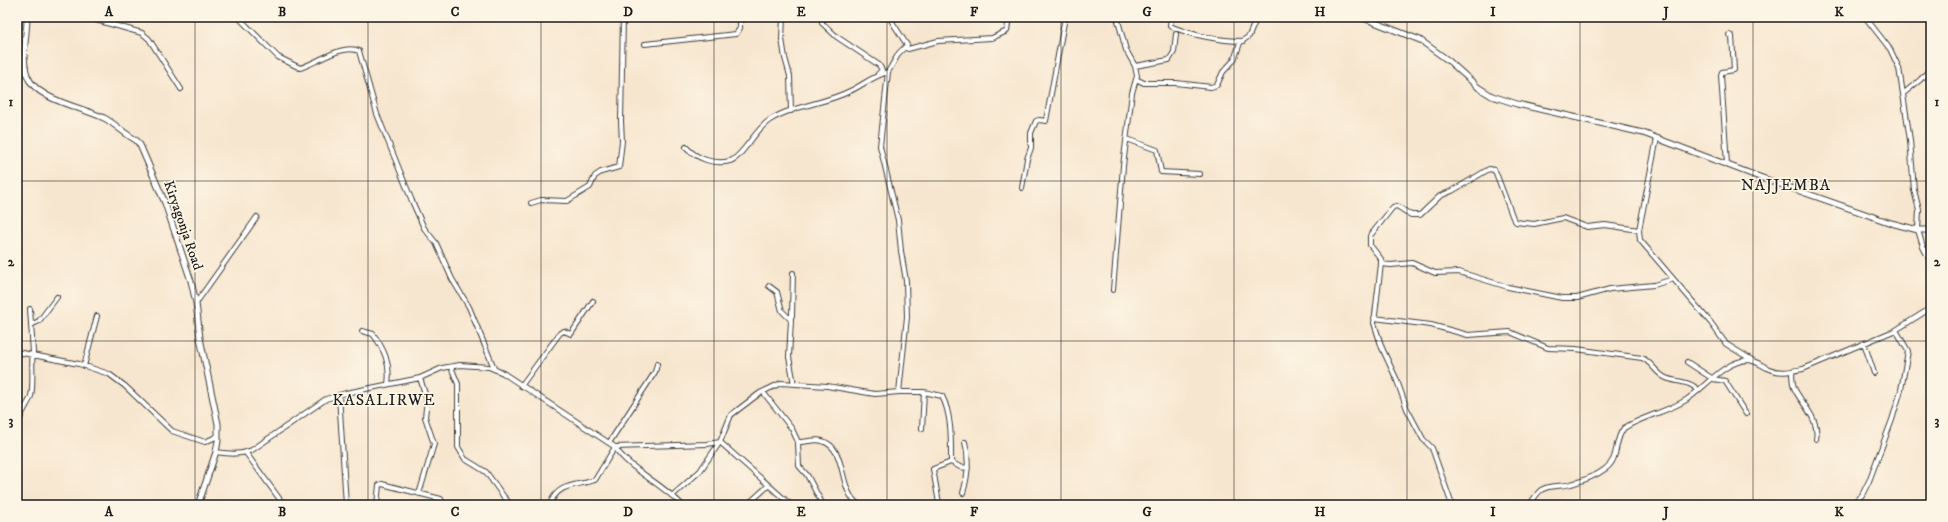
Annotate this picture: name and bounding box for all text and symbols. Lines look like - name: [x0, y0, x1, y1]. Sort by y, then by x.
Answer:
- text: A: [104, 4, 114, 20]
- text: B: [278, 4, 286, 20]
- text: C: [451, 4, 460, 20]
- text: D: [623, 4, 633, 20]
- text: E: [796, 4, 806, 20]
- text: F: [970, 4, 979, 20]
- text: G: [1142, 4, 1152, 20]
- text: H: [1315, 4, 1326, 20]
- text: I: [1490, 4, 1496, 20]
- text: J: [1661, 4, 1669, 21]
- text: K: [1834, 4, 1844, 20]
- text: 1: [9, 94, 14, 110]
- text: 1: [1935, 94, 1940, 110]
- district label: NAJJEMBA: [1741, 175, 1831, 195]
- street label: Kiryagonja Road: [159, 178, 207, 272]
- text: 2: [8, 254, 15, 270]
- text: 2: [1934, 254, 1941, 270]
- district label: KASALIRWE: [332, 390, 436, 410]
- text: 3: [9, 413, 14, 429]
- text: 3: [1935, 413, 1940, 429]
- text: A: [104, 504, 114, 520]
- text: B: [278, 504, 286, 520]
- text: C: [451, 504, 460, 520]
- text: D: [623, 504, 633, 520]
- text: E: [796, 504, 806, 520]
- text: F: [970, 504, 979, 520]
- text: G: [1142, 504, 1152, 520]
- text: H: [1315, 504, 1326, 520]
- text: I: [1490, 504, 1496, 520]
- text: J: [1661, 504, 1669, 521]
- text: K: [1834, 504, 1844, 520]

